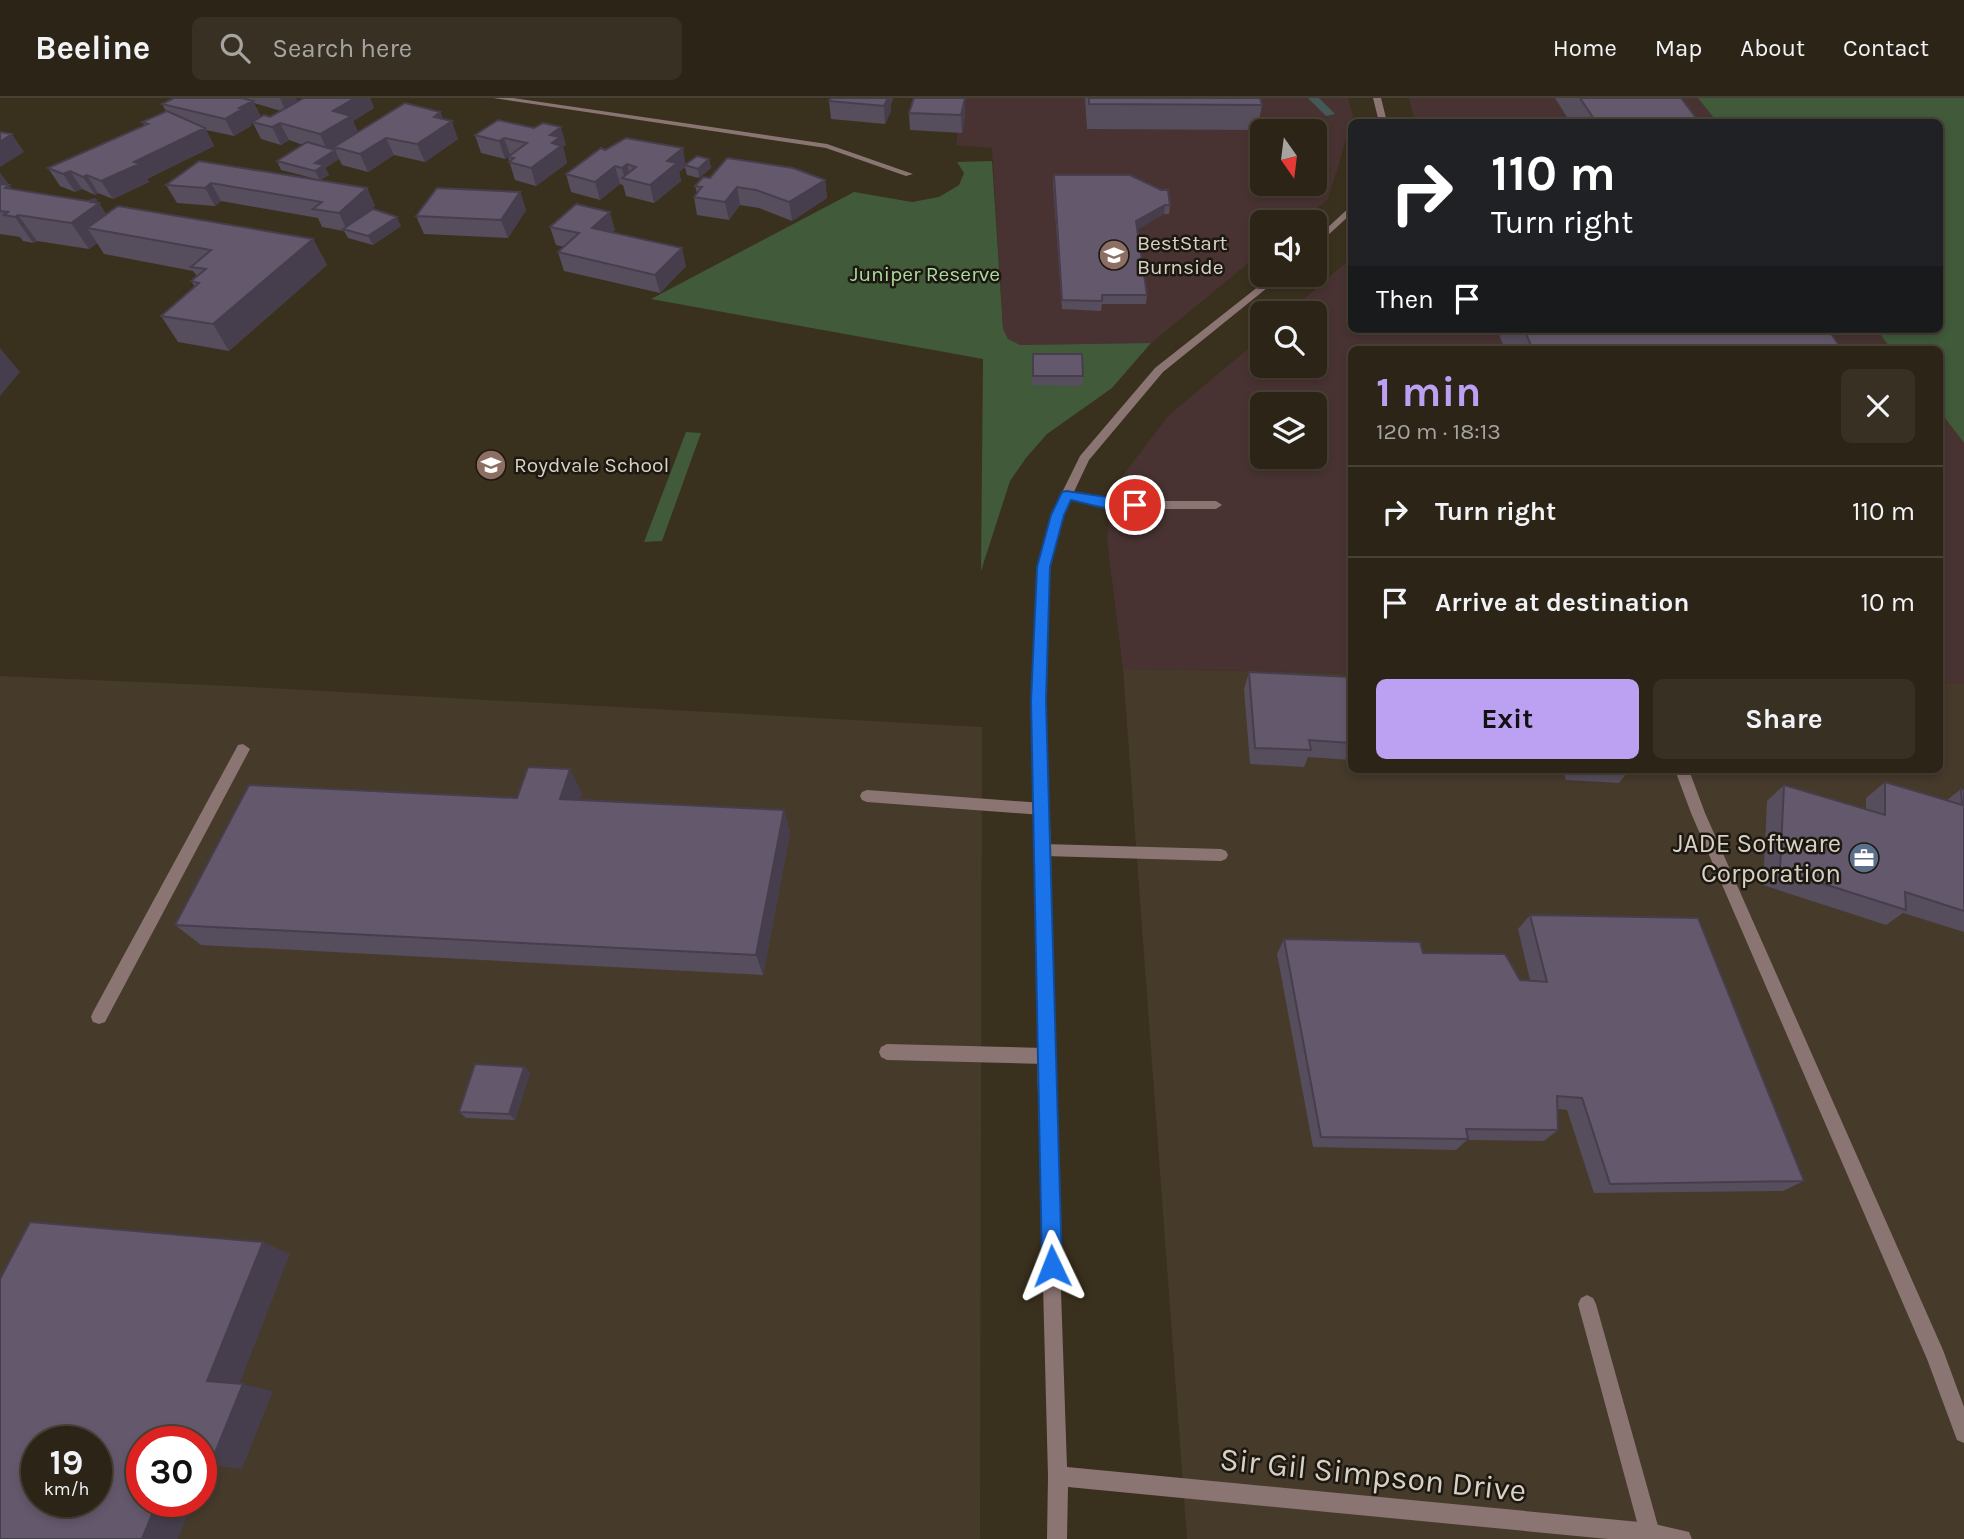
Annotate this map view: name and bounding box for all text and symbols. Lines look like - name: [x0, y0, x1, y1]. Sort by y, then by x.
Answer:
- search box: [192, 17, 682, 80]
- text: Beeline: [35, 29, 150, 67]
- icon: search: [216, 29, 254, 67]
- text: Search here: [272, 33, 412, 64]
- text: Home: [1553, 34, 1617, 62]
- text: Map: [1655, 34, 1702, 62]
- text: About: [1740, 34, 1805, 62]
- text: Contact: [1843, 34, 1929, 62]
- north arrow: [1250, 119, 1326, 196]
- map controls: [1250, 119, 1327, 469]
- text: 110 m: [1491, 145, 1616, 202]
- icon: right: [1376, 147, 1467, 238]
- text: Turn right: [1491, 204, 1633, 241]
- button: sound: [1250, 210, 1327, 287]
- place label: BestStart Burnside: [1137, 231, 1228, 279]
- school or university icon: BestStart Burnside: [1097, 238, 1131, 272]
- park label: Juniper Reserve: [850, 262, 1000, 286]
- icon: arrive: [1448, 280, 1486, 318]
- text: Then: [1376, 284, 1434, 315]
- button: search: [1250, 301, 1327, 378]
- text: 1 min: [1376, 367, 1481, 417]
- button: close: [1841, 369, 1915, 443]
- button: layers: [1250, 392, 1327, 469]
- text: 120 m · 18:13: [1376, 418, 1501, 445]
- school or university icon: Roydvale School: [474, 448, 508, 482]
- place label: Roydvale School: [514, 453, 669, 477]
- pin: [1105, 475, 1165, 535]
- icon: arrive: [1116, 486, 1154, 524]
- icon: right: [1376, 493, 1414, 531]
- text: Turn right: [1435, 496, 1556, 527]
- text: 110 m: [1852, 496, 1915, 527]
- icon: arrive: [1376, 584, 1414, 622]
- text: Arrive at destination: [1435, 587, 1689, 618]
- text: 10 m: [1860, 587, 1915, 618]
- button: Exit: [1376, 679, 1639, 759]
- button: Share: [1653, 679, 1915, 759]
- place label: JADE Software Corporation: [1673, 828, 1841, 889]
- office icon: JADE Software Corporation: [1847, 841, 1881, 875]
- position arrow: [1015, 1229, 1089, 1303]
- speed limit sign: 30: [126, 1426, 217, 1517]
- street label: Sir Gil Simpson Drive: [1218, 1440, 1528, 1510]
- text: 19: [50, 1442, 83, 1483]
- text: km/h: [44, 1478, 89, 1500]

